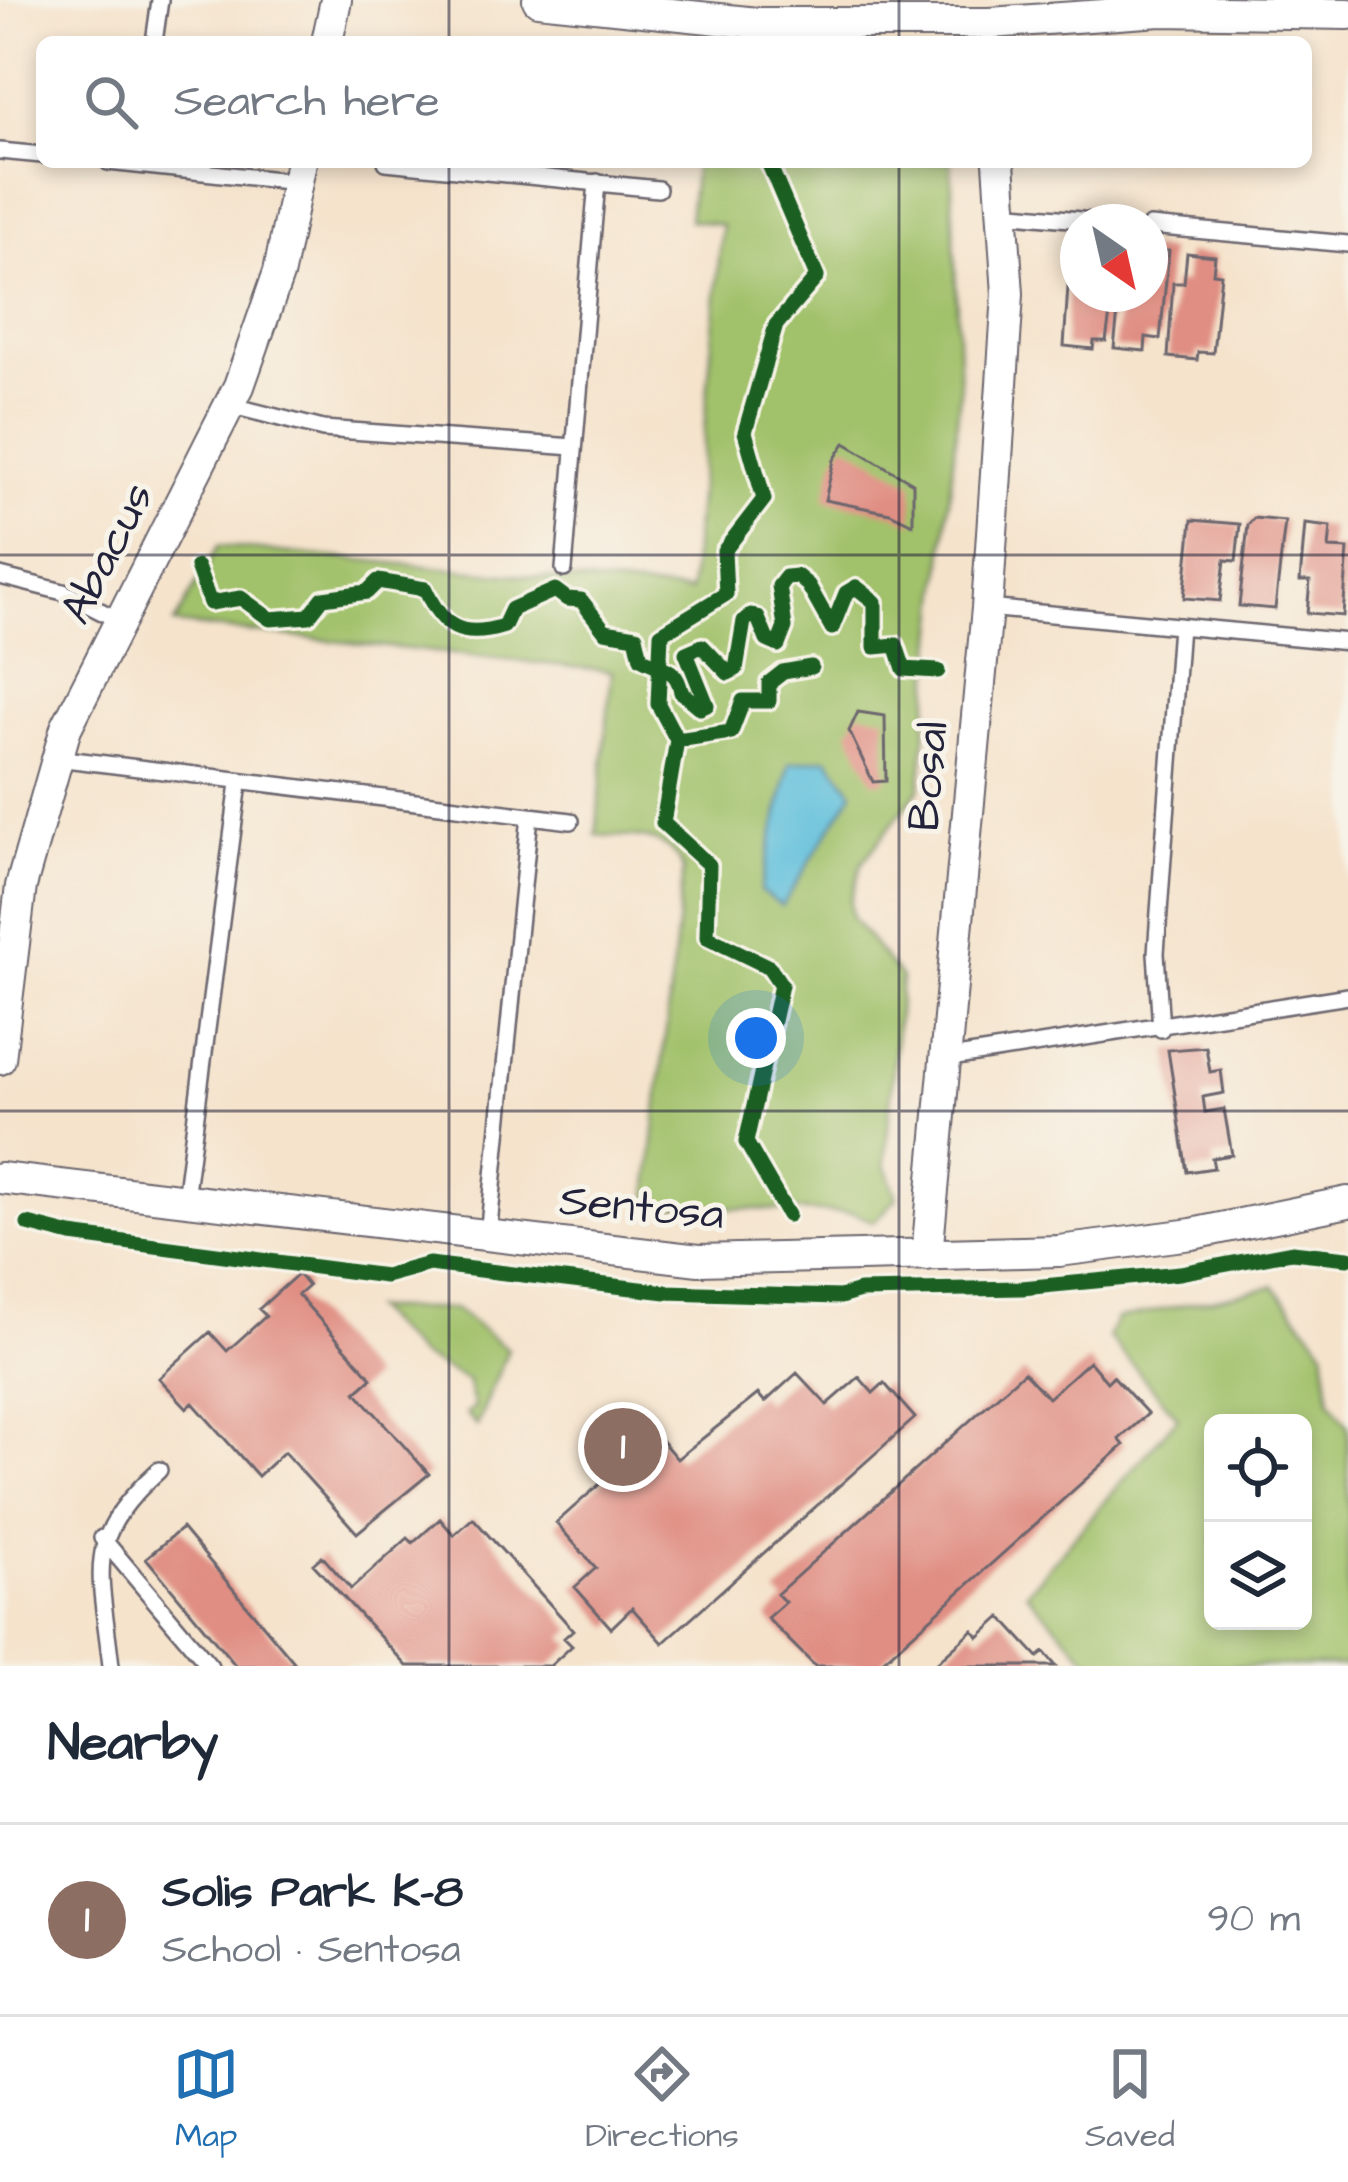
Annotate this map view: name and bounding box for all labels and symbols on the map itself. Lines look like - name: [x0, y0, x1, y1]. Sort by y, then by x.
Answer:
- north arrow: [1060, 204, 1168, 312]
- street label: Abacus: [46, 472, 170, 635]
- street label: Bosal: [893, 719, 965, 834]
- your location: [726, 1008, 786, 1068]
- street label: Sentosa: [557, 1170, 727, 1246]
- pin: 1: [584, 1402, 662, 1492]

